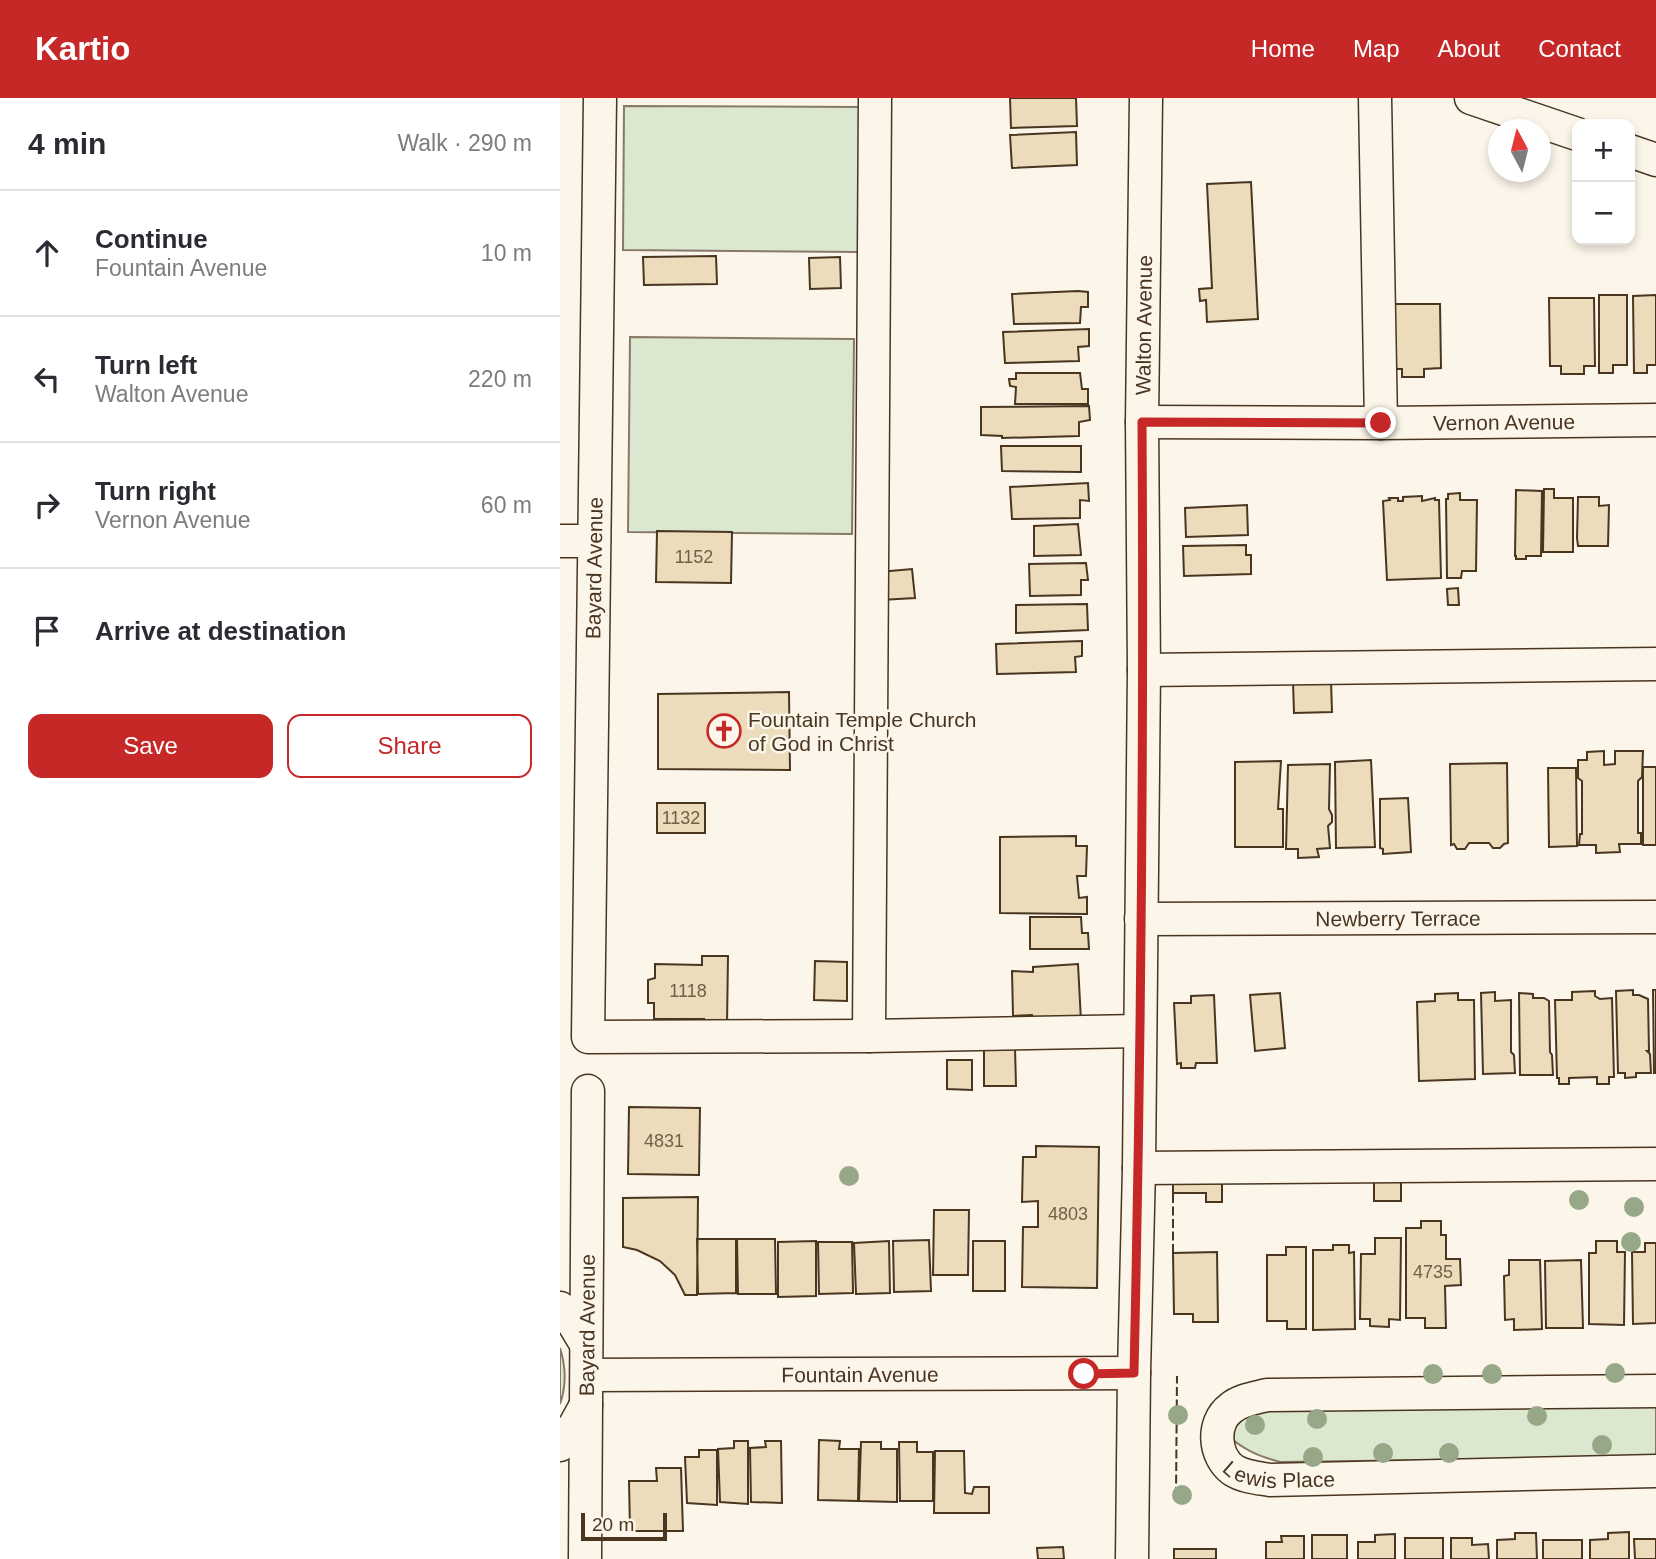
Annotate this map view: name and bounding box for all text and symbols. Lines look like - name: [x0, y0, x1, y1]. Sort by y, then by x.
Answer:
- text: Kartio: [35, 30, 130, 67]
- text: Home: [1251, 35, 1315, 62]
- text: Map: [1353, 35, 1400, 62]
- text: About: [1438, 35, 1500, 62]
- text: Contact: [1538, 35, 1621, 62]
- north arrow: [1488, 119, 1551, 182]
- map controls: [1572, 119, 1635, 245]
- button: +: [1572, 119, 1635, 182]
- text: 4 min: [28, 127, 106, 160]
- text: Walk · 290 m: [397, 130, 532, 156]
- button: −: [1572, 182, 1635, 245]
- text: Continue: [95, 224, 208, 254]
- icon: ahead: [28, 234, 66, 272]
- text: 10 m: [481, 240, 532, 266]
- text: Fountain Avenue: [95, 255, 267, 281]
- street label: Walton Avenue: [1131, 255, 1156, 395]
- text: Turn left: [95, 350, 197, 380]
- icon: left: [28, 360, 66, 398]
- text: 220 m: [468, 366, 532, 392]
- text: Walton Avenue: [95, 381, 248, 407]
- route end: [1365, 407, 1396, 438]
- street label: Vernon Avenue: [1433, 409, 1575, 434]
- text: Turn right: [95, 476, 216, 506]
- icon: right: [28, 486, 66, 524]
- text: 60 m: [481, 492, 532, 518]
- street label: Bayard Avenue: [581, 497, 607, 639]
- text: Vernon Avenue: [95, 507, 251, 533]
- house number: 1152: [675, 547, 713, 567]
- icon: arrive: [28, 612, 66, 650]
- text: Arrive at destination: [95, 616, 346, 646]
- place label: Fountain Temple Church of God in Christ: [748, 708, 976, 755]
- church icon: Fountain Temple Church of God in Christ: [705, 712, 743, 750]
- button: Save: [28, 714, 273, 778]
- button: Share: [287, 714, 532, 778]
- house number: 1132: [662, 808, 700, 828]
- street label: Newberry Terrace: [1315, 906, 1481, 930]
- house number: 1118: [669, 981, 707, 1001]
- house number: 4831: [644, 1131, 684, 1151]
- house number: 4803: [1048, 1204, 1088, 1224]
- street label: Bayard Avenue: [575, 1254, 598, 1396]
- house number: 4735: [1413, 1262, 1453, 1282]
- route start: [1068, 1358, 1099, 1389]
- street label: Fountain Avenue: [781, 1362, 939, 1386]
- street label: Lewis Place: [1219, 1456, 1335, 1492]
- scale bar: [581, 1510, 667, 1542]
- text: 20 m: [592, 1514, 634, 1535]

